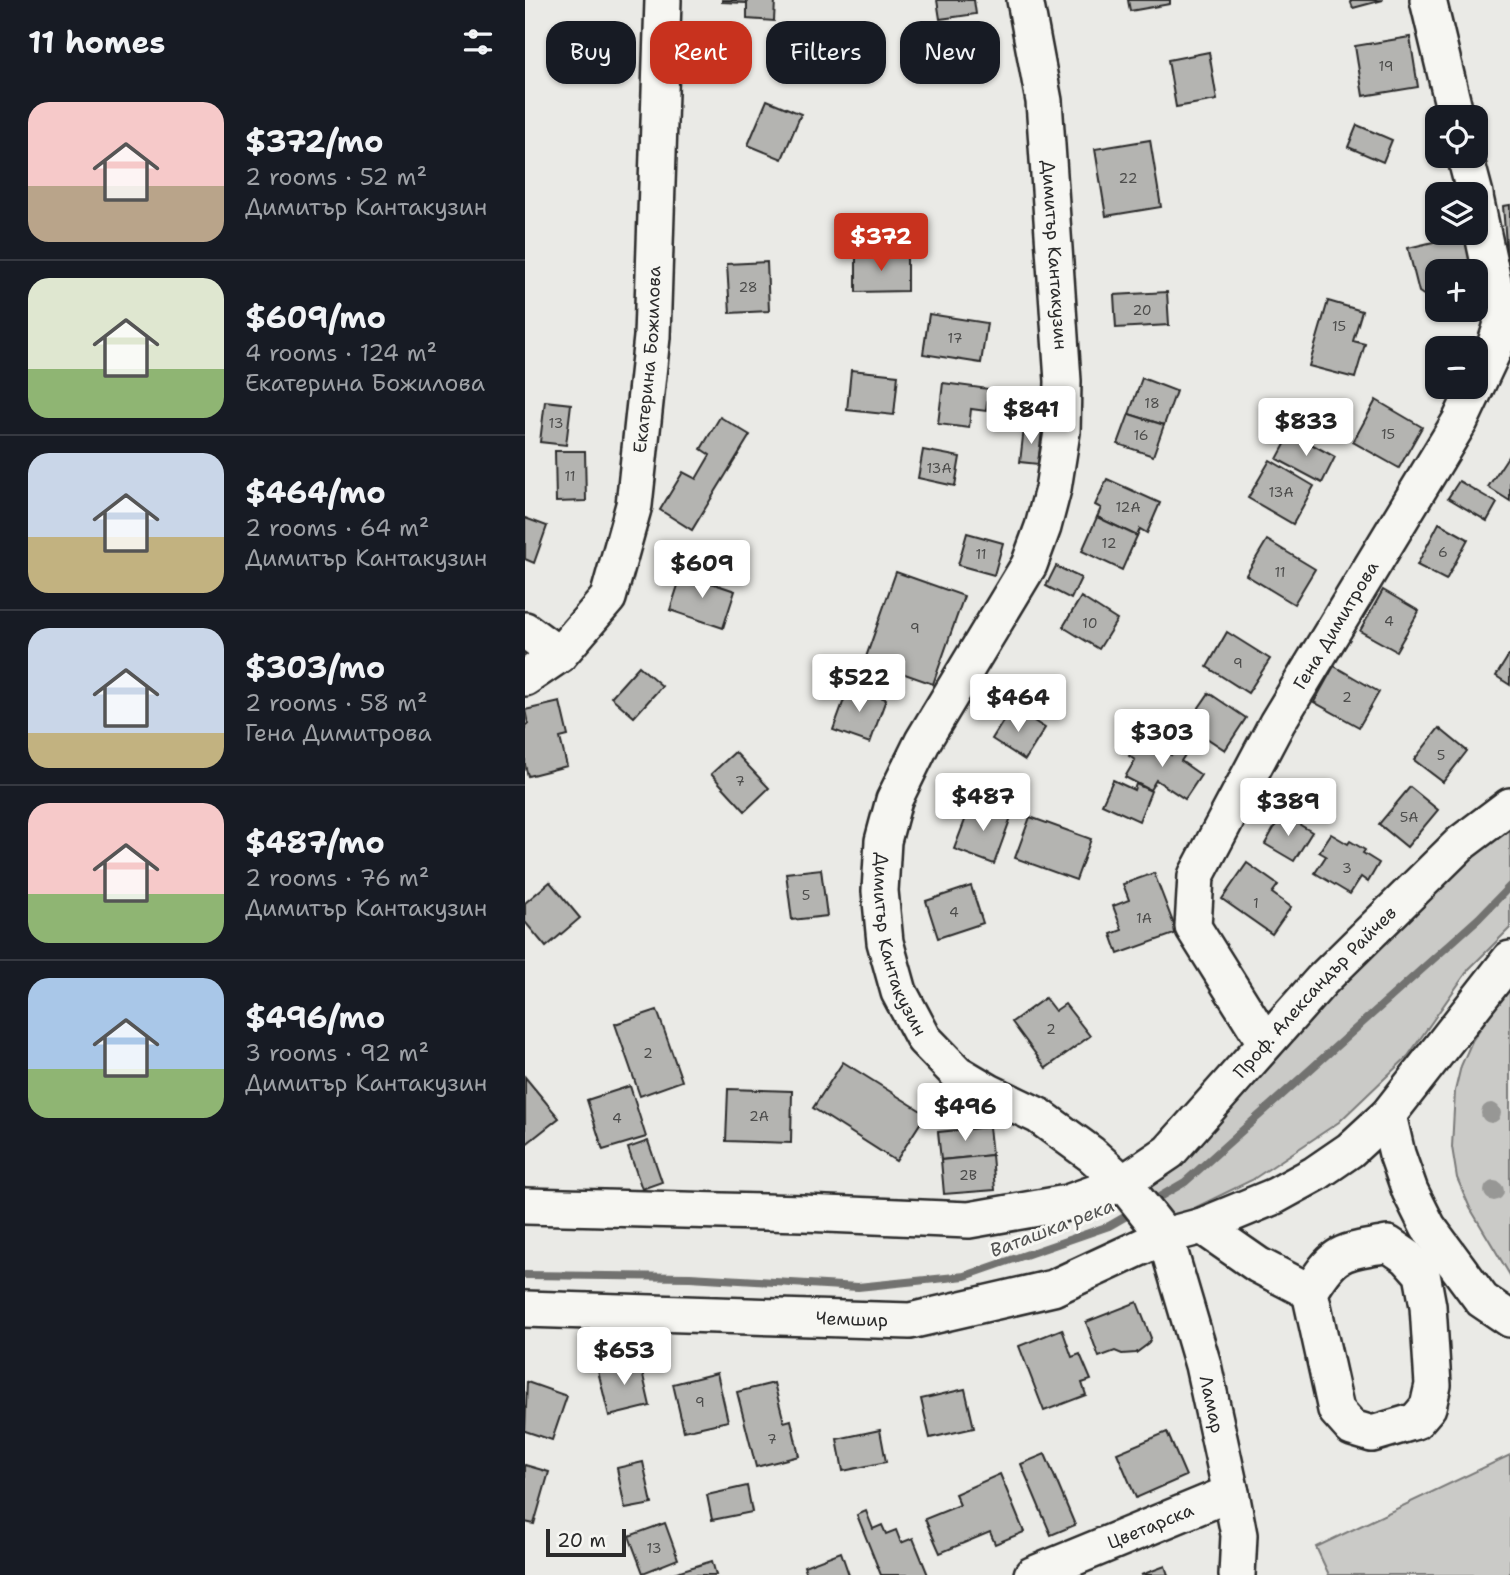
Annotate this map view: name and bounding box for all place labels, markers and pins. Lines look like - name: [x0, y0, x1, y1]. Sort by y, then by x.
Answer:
- pin: $372: [840, 214, 922, 273]
- pin: $841: [990, 386, 1072, 446]
- pin: $833: [1265, 398, 1347, 458]
- pin: $609: [661, 540, 743, 600]
- pin: $522: [818, 654, 900, 714]
- pin: $464: [977, 674, 1059, 734]
- pin: $303: [1121, 710, 1203, 769]
- pin: $487: [942, 774, 1024, 833]
- pin: $389: [1247, 778, 1329, 838]
- pin: $496: [924, 1084, 1006, 1143]
- pin: $653: [583, 1328, 665, 1387]

